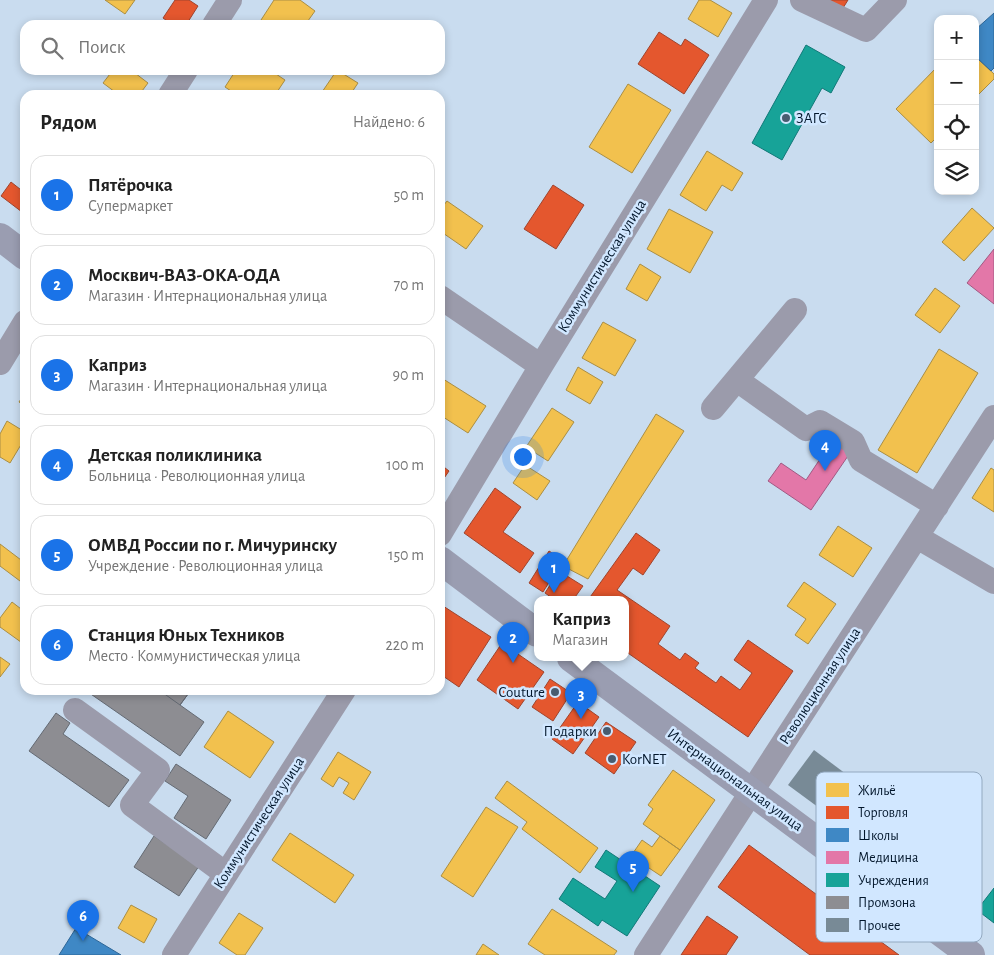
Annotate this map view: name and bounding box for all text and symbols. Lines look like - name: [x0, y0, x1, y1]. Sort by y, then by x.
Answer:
- map controls: [934, 15, 979, 195]
- button: +: [934, 15, 979, 60]
- search box: [20, 20, 445, 75]
- icon: search: [38, 34, 66, 62]
- text: Поиск: [78, 38, 125, 57]
- button: −: [934, 60, 979, 105]
- button: locate: [934, 105, 979, 150]
- place label: ЗАГС: [796, 111, 827, 126]
- text: Рядом: [40, 112, 97, 133]
- marker: ЗАГС: [780, 112, 792, 124]
- text: Найдено: 6: [353, 114, 425, 130]
- button: layers: [934, 150, 979, 195]
- text: Пятёрочка: [88, 176, 173, 195]
- text: 1: [54, 187, 60, 203]
- text: 50 m: [393, 187, 424, 203]
- street label: Коммунистическая улица: [555, 197, 649, 335]
- text: Супермаркет: [88, 198, 173, 214]
- text: Москвич-ВАЗ-ОКА-ОДА: [88, 266, 280, 285]
- text: 2: [53, 277, 61, 293]
- text: 70 m: [393, 277, 424, 293]
- text: Магазин · Интернациональная улица: [88, 288, 327, 304]
- text: Каприз: [88, 356, 147, 375]
- text: 3: [54, 367, 60, 383]
- text: 90 m: [393, 367, 424, 383]
- text: Магазин · Интернациональная улица: [88, 378, 327, 394]
- pin: 4: [809, 430, 841, 471]
- your location: [510, 444, 536, 470]
- text: Детская поликлиника: [88, 446, 262, 465]
- text: 4: [53, 457, 61, 473]
- text: 100 m: [386, 457, 424, 473]
- text: Больница · Революционная улица: [88, 468, 305, 484]
- text: ОМВД России по г. Мичуринску: [88, 536, 337, 555]
- text: 5: [54, 547, 60, 563]
- text: 150 m: [388, 547, 424, 563]
- pin: 1: [538, 552, 570, 593]
- text: Учреждение · Революционная улица: [88, 558, 323, 574]
- popup: [534, 596, 629, 661]
- text: Каприз: [552, 610, 611, 629]
- pin: 2: [497, 622, 529, 663]
- street label: Революционная улица: [777, 625, 863, 747]
- text: Станция Юных Техников: [88, 626, 285, 645]
- text: Магазин: [552, 632, 608, 648]
- text: 6: [53, 637, 61, 653]
- text: 220 m: [386, 637, 424, 653]
- text: Место · Коммунистическая улица: [88, 648, 301, 664]
- pin: 3: [565, 678, 597, 719]
- place label: Couture: [498, 685, 545, 700]
- marker: Couture: [549, 686, 561, 698]
- place label: Подарки: [544, 724, 597, 739]
- marker: Подарки: [601, 725, 613, 737]
- street label: Интернациональная улица: [664, 726, 806, 834]
- place label: KorNET: [622, 752, 667, 767]
- marker: KorNET: [606, 753, 618, 765]
- street label: Коммунистическая улица: [211, 754, 307, 891]
- legend: [816, 772, 982, 942]
- text: Жильё: [858, 784, 896, 798]
- text: Торговля: [858, 806, 908, 820]
- text: Школы: [858, 829, 899, 843]
- pin: 5: [617, 851, 649, 892]
- text: Медицина: [858, 851, 919, 865]
- text: Учреждения: [858, 874, 929, 888]
- text: Промзона: [858, 896, 916, 910]
- pin: 6: [67, 900, 99, 941]
- text: Прочее: [858, 919, 901, 933]

